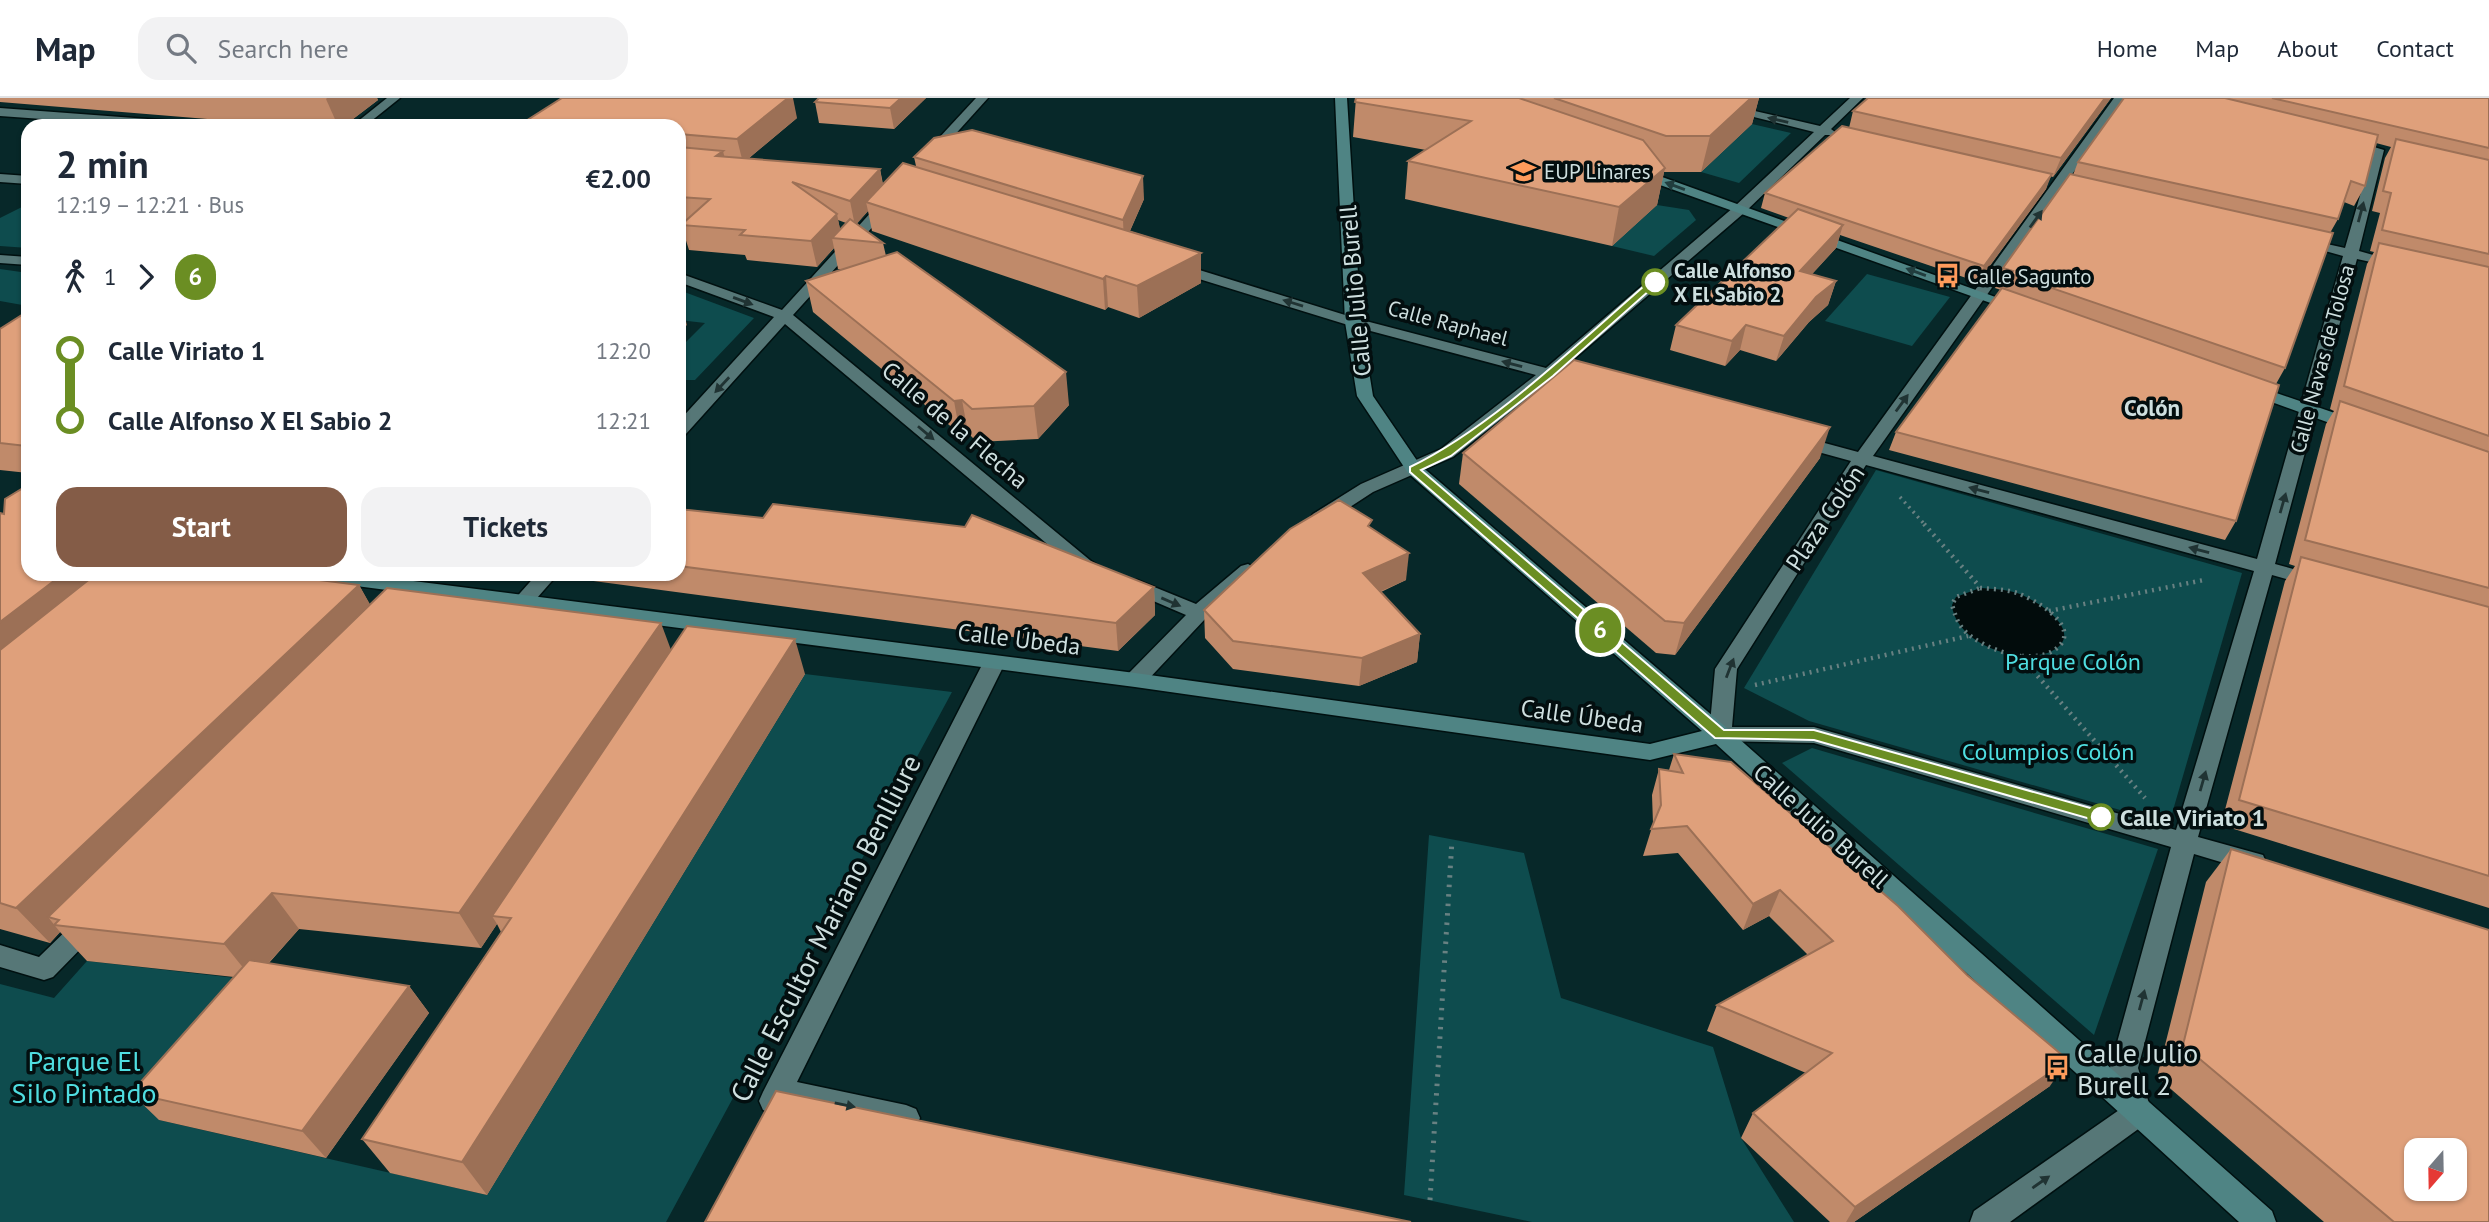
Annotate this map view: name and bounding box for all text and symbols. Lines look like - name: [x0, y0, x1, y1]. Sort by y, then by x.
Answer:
- search box: [138, 17, 628, 80]
- text: Map: [35, 27, 96, 70]
- icon: search: [162, 29, 200, 67]
- text: Search here: [218, 32, 349, 65]
- text: Home: [2097, 33, 2157, 64]
- text: Map: [2195, 33, 2239, 64]
- text: About: [2277, 33, 2338, 64]
- text: Contact: [2376, 33, 2454, 64]
- one-way arrow: [1767, 114, 1789, 125]
- text: 2 min: [56, 139, 149, 188]
- school or university icon: EUP Linares: [1510, 157, 1538, 185]
- place label: EUP Linares: [1544, 158, 1651, 185]
- text: €2.00: [586, 162, 651, 195]
- one-way arrow: [1664, 180, 1685, 191]
- text: 12:19 – 12:21 · Bus: [56, 190, 244, 219]
- one-way arrow: [2356, 201, 2367, 223]
- street label: Calle Julio Burell: [1332, 204, 1378, 378]
- one-way arrow: [2029, 210, 2043, 228]
- place label: Calle Alfonso X El Sabio 2: [1674, 257, 1792, 308]
- icon: walk: [56, 258, 94, 296]
- icon: forward: [127, 258, 165, 296]
- text: 6: [189, 261, 202, 292]
- text: 1: [104, 262, 117, 291]
- bus stop icon: Calle Sagunto: [1933, 262, 1961, 290]
- street label: Calle Navas de Tolosa: [2284, 262, 2360, 456]
- place label: Calle Sagunto: [1967, 263, 2091, 290]
- one-way arrow: [1906, 266, 1927, 277]
- marker: Calle Alfonso X El Sabio 2: [1642, 269, 1668, 295]
- street label: Calle Raphael: [1385, 294, 1511, 352]
- one-way arrow: [733, 295, 754, 306]
- one-way arrow: [1282, 298, 1303, 308]
- text: Calle Viriato 1: [108, 334, 265, 367]
- text: 12:20: [596, 336, 651, 365]
- street label: Calle de la Flecha: [875, 355, 1035, 495]
- one-way arrow: [1501, 358, 1523, 369]
- one-way arrow: [714, 376, 730, 394]
- district label: Colón: [2124, 393, 2180, 422]
- one-way arrow: [1895, 394, 1909, 412]
- text: Calle Alfonso X El Sabio 2: [108, 404, 393, 437]
- text: 12:21: [596, 406, 651, 435]
- one-way arrow: [917, 425, 934, 440]
- street label: Plaza Colón: [1779, 460, 1871, 576]
- one-way arrow: [1968, 484, 1990, 495]
- button: Start: [56, 487, 347, 567]
- button: Tickets: [361, 487, 651, 567]
- one-way arrow: [2279, 492, 2289, 513]
- one-way arrow: [2187, 544, 2209, 555]
- one-way arrow: [1161, 596, 1182, 607]
- line badge: 6: [1577, 607, 1623, 653]
- text: 6: [1593, 614, 1607, 645]
- street label: Calle Úbeda: [956, 616, 1082, 662]
- park label: Parque Colón: [2005, 646, 2141, 677]
- one-way arrow: [1724, 657, 1735, 678]
- street label: Calle Úbeda: [1519, 692, 1645, 740]
- park label: Columpios Colón: [1962, 736, 2134, 767]
- street label: Calle Escultor Mariano Benlliure: [721, 748, 929, 1108]
- street label: Calle Julio Burell: [1747, 757, 1895, 895]
- one-way arrow: [2198, 770, 2208, 791]
- place label: Calle Viriato 1: [2120, 802, 2265, 833]
- marker: Calle Viriato 1: [2088, 804, 2114, 830]
- one-way arrow: [2138, 990, 2148, 1011]
- place label: Calle Julio Burell 2: [2077, 1034, 2198, 1103]
- park label: Parque El Silo Pintado: [12, 1042, 156, 1111]
- bus stop icon: Calle Julio Burell 2: [2043, 1054, 2071, 1082]
- one-way arrow: [834, 1099, 856, 1110]
- north arrow: [2404, 1138, 2468, 1200]
- map controls: [2404, 1138, 2467, 1201]
- one-way arrow: [2032, 1176, 2050, 1190]

